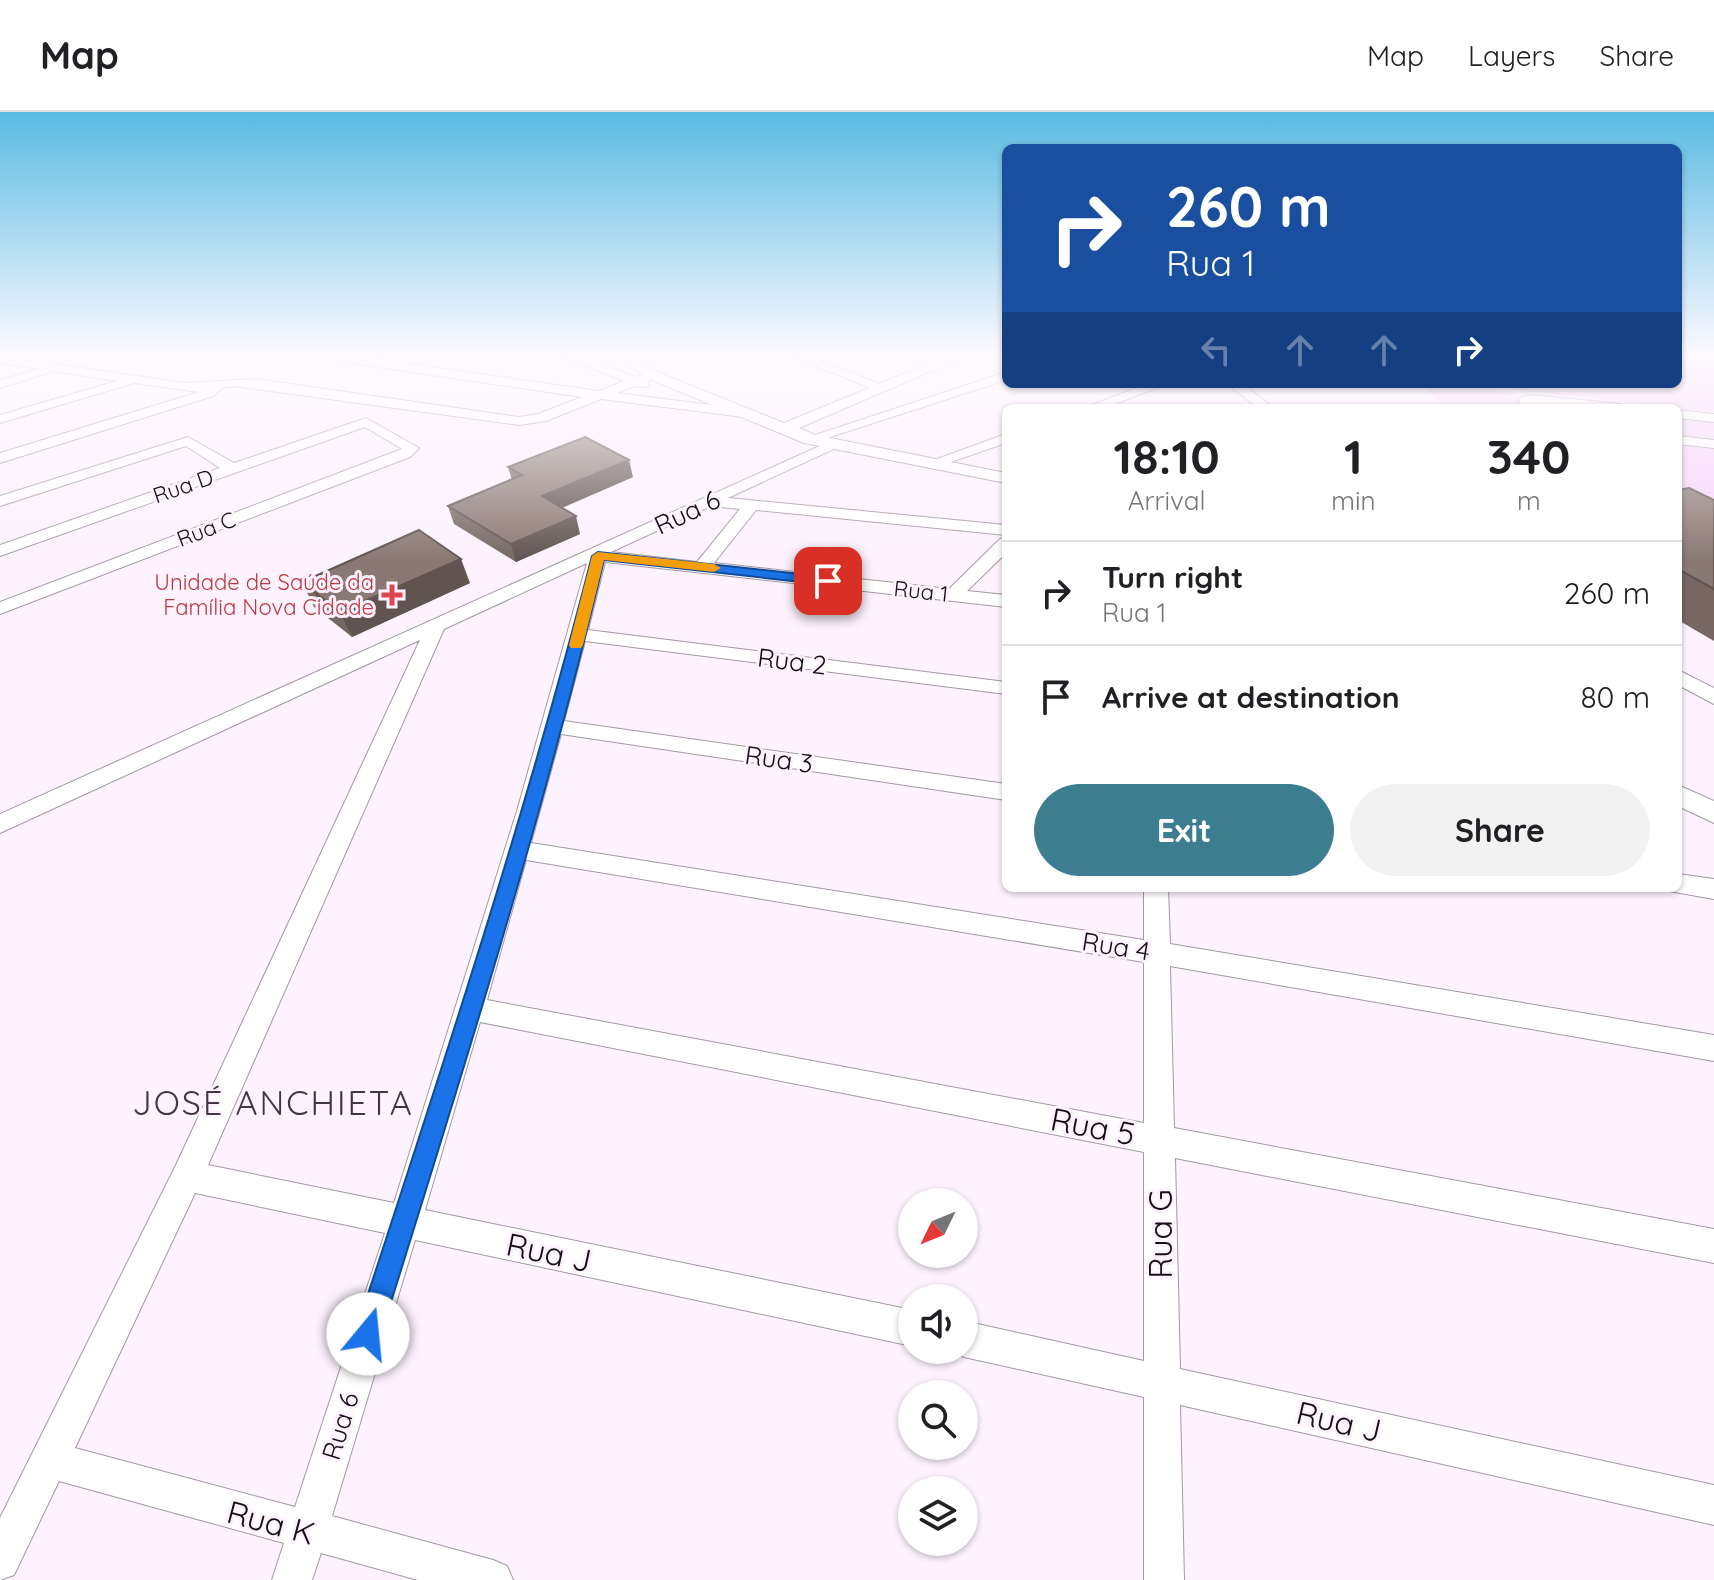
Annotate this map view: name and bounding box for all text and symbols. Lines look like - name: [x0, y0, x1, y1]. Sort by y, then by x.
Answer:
- text: Map: [40, 31, 119, 79]
- text: Map: [1367, 38, 1424, 73]
- text: Layers: [1468, 38, 1555, 73]
- text: Share: [1599, 38, 1674, 73]
- text: 260 m: [1166, 171, 1331, 241]
- icon: right: [1034, 176, 1138, 280]
- text: Rua 1: [1166, 240, 1255, 285]
- icon: left: [1194, 328, 1238, 372]
- icon: ahead: [1278, 328, 1322, 372]
- icon: ahead: [1362, 328, 1406, 372]
- icon: right: [1446, 328, 1490, 372]
- text: 18:10: [1113, 426, 1220, 486]
- text: 1: [1344, 426, 1363, 486]
- text: 340: [1487, 426, 1570, 486]
- street label: Rua D: [149, 463, 217, 509]
- street label: Rua 6: [649, 483, 725, 541]
- text: Arrival: [1128, 484, 1206, 517]
- text: min: [1331, 484, 1376, 517]
- text: m: [1517, 484, 1541, 517]
- street label: Rua C: [173, 505, 239, 553]
- pin: [794, 547, 862, 615]
- text: Turn right: [1102, 558, 1243, 596]
- icon: arrive: [806, 559, 850, 603]
- place label: Unidade de Saúde da Família Nova Cidade: [154, 568, 374, 621]
- icon: right: [1034, 571, 1078, 615]
- street label: Rua 1: [892, 574, 950, 608]
- text: 260 m: [1564, 574, 1650, 612]
- marker: Unidade de Saúde da Família Nova Cidade: [381, 584, 403, 606]
- text: Rua 1: [1102, 596, 1166, 629]
- street label: Rua 2: [756, 640, 828, 682]
- icon: arrive: [1034, 675, 1078, 719]
- text: Arrive at destination: [1102, 678, 1400, 716]
- text: 80 m: [1580, 678, 1650, 716]
- street label: Rua 3: [743, 738, 815, 780]
- button: Exit: [1034, 784, 1334, 876]
- button: Share: [1350, 784, 1650, 876]
- street label: Rua 4: [1080, 924, 1152, 968]
- district label: JOSÉ ANCHIETA: [132, 1081, 414, 1124]
- street label: Rua 5: [1048, 1098, 1138, 1154]
- north arrow: [898, 1188, 978, 1268]
- map controls: [898, 1188, 978, 1556]
- street label: Rua G: [1140, 1189, 1180, 1279]
- street label: Rua J: [503, 1224, 595, 1280]
- button: sound: [898, 1284, 978, 1364]
- position arrow: [326, 1292, 410, 1376]
- button: search: [898, 1380, 978, 1460]
- street label: Rua 6: [314, 1388, 366, 1464]
- street label: Rua J: [1293, 1392, 1385, 1450]
- button: layers: [898, 1476, 978, 1556]
- street label: Rua K: [223, 1491, 319, 1553]

